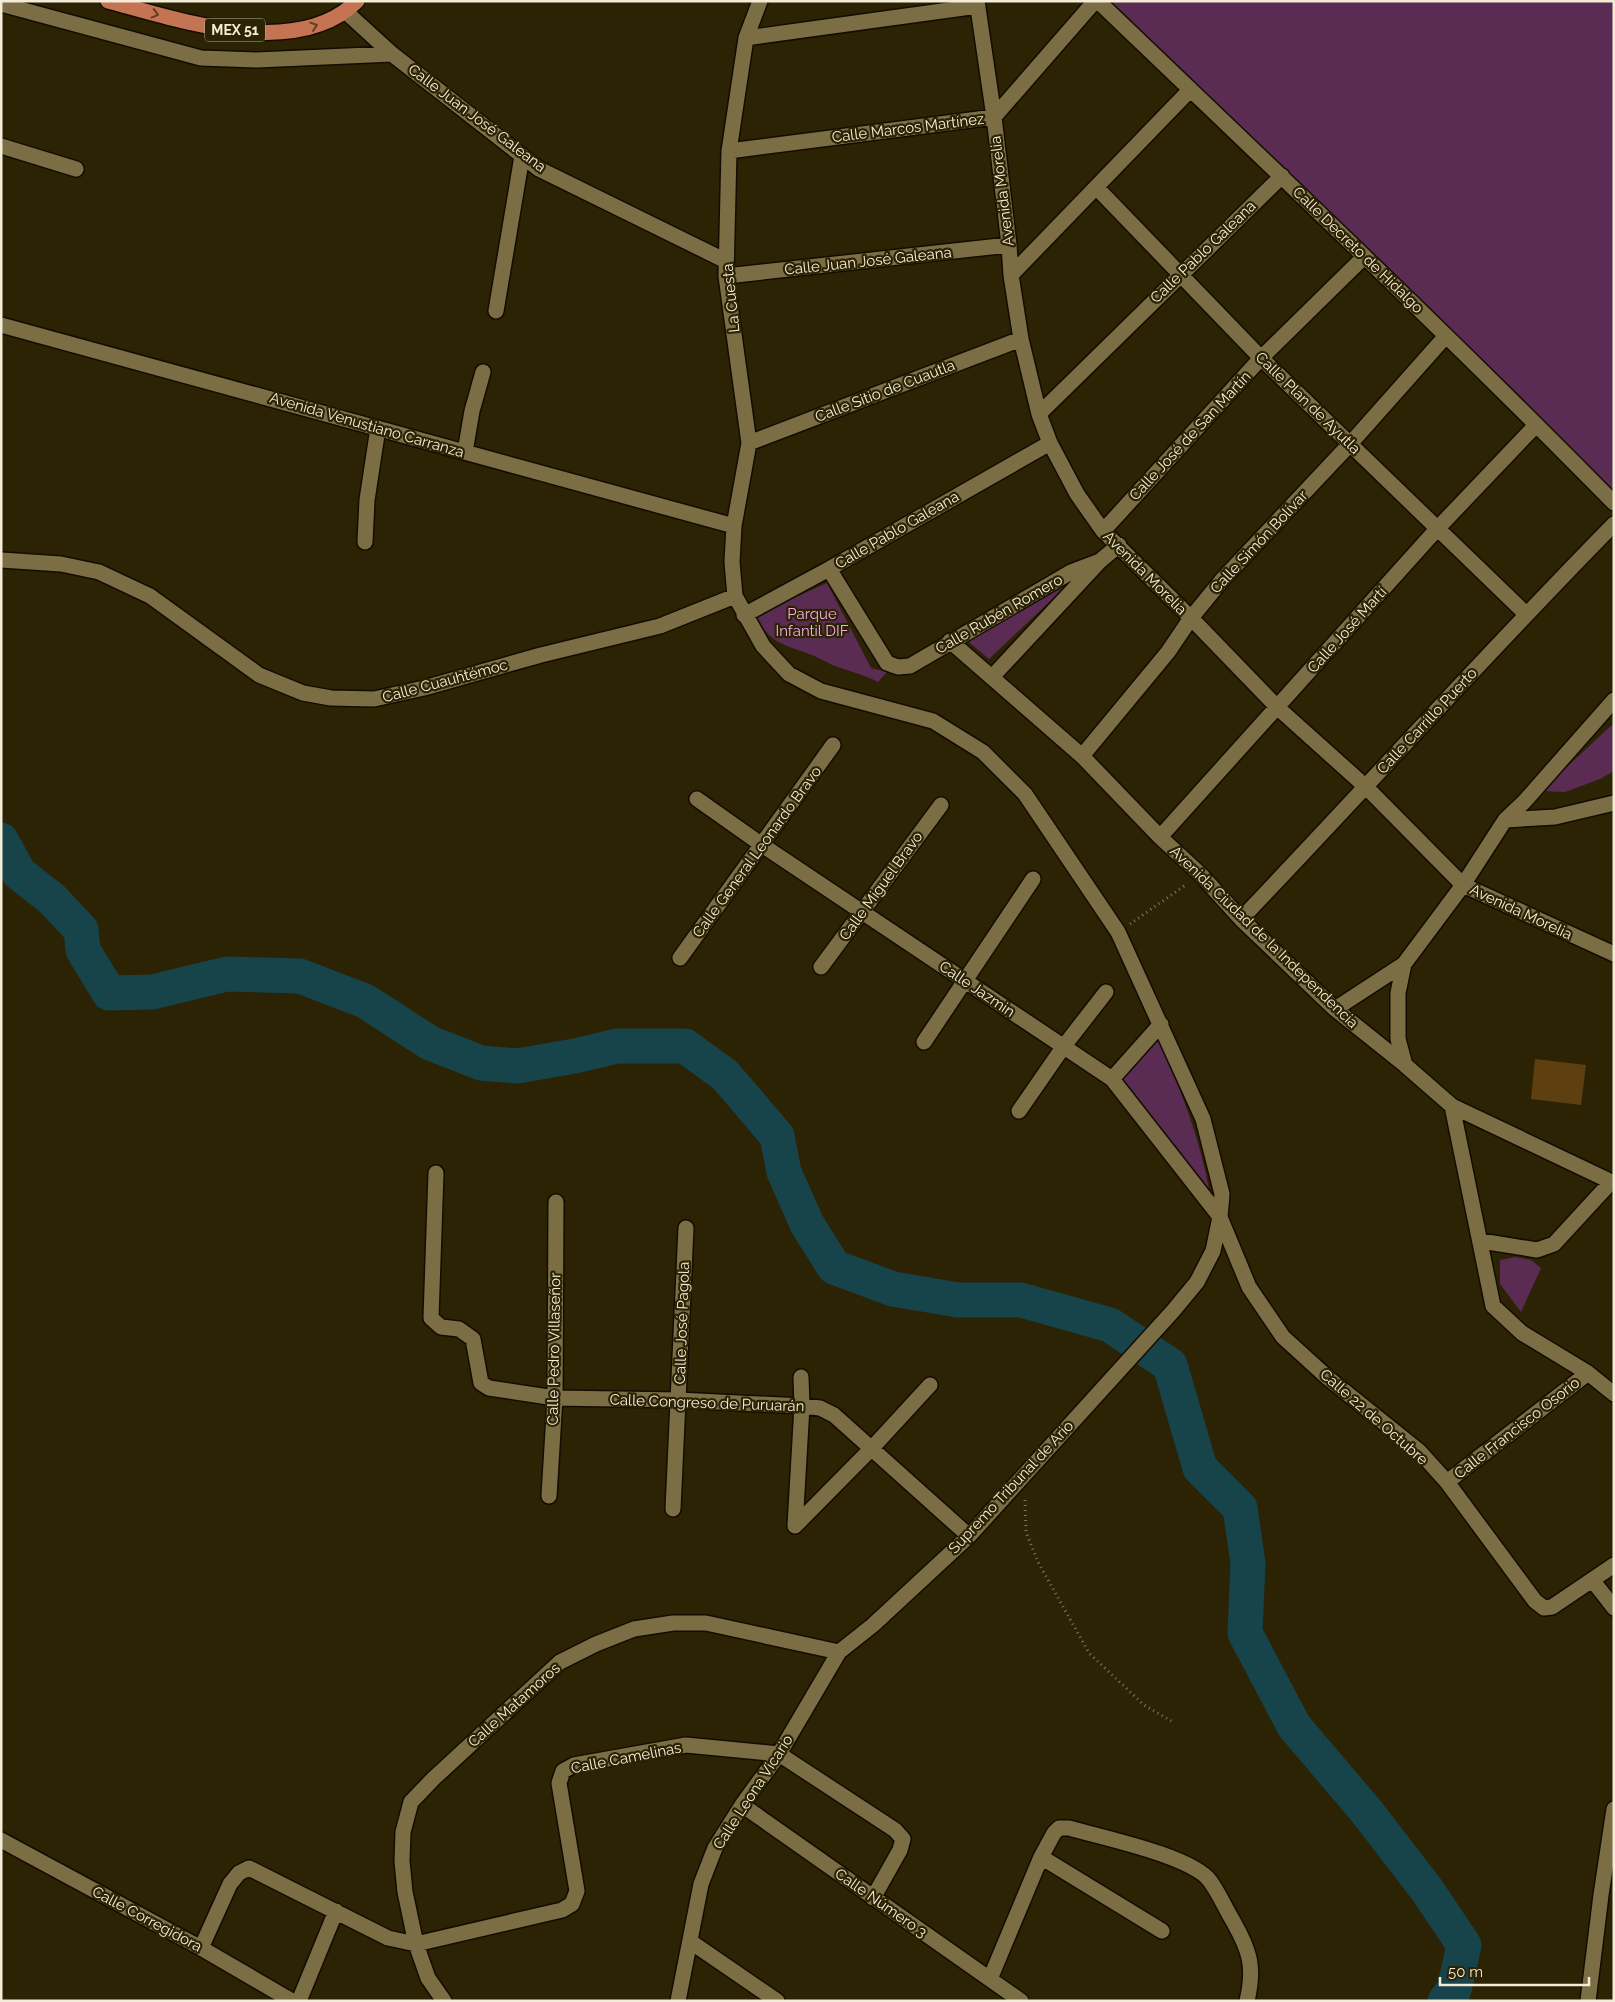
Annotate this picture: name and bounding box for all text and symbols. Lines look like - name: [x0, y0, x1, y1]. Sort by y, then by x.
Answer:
- one-way arrow: [150, 8, 158, 18]
- road number: MEX 51: [205, 18, 265, 42]
- one-way arrow: [310, 22, 318, 32]
- street label: Calle Juan José Galeana: [404, 60, 550, 176]
- street label: Calle Marcos Martínez: [831, 110, 985, 146]
- street label: Avenida Morelia: [986, 135, 1018, 247]
- street label: Calle Decreto de Hidalgo: [1289, 183, 1427, 317]
- street label: Calle Pablo Galeana: [1147, 197, 1259, 307]
- street label: Calle Juan José Galeana: [784, 243, 952, 279]
- street label: La Cuesta: [718, 263, 744, 333]
- street label: Calle Plan de Ayutla: [1252, 348, 1364, 458]
- street label: Calle Sitio de Cuautla: [813, 356, 957, 426]
- street label: Calle José de San Martín: [1125, 368, 1255, 504]
- street label: Avenida Venustiano Carranza: [268, 389, 466, 461]
- street label: Calle Simón Bolívar: [1207, 486, 1312, 597]
- street label: Calle Pablo Galeana: [832, 487, 962, 573]
- street label: Avenida Morelia: [1099, 527, 1191, 619]
- street label: Calle Rubén Romero: [932, 570, 1066, 658]
- street label: Calle José Martí: [1304, 583, 1391, 677]
- park label: Parque Infantil DIF: [775, 605, 849, 640]
- street label: Calle Cuauhtémoc: [380, 656, 510, 706]
- street label: Calle Carrillo Puerto: [1373, 664, 1481, 778]
- street label: Calle General Leonardo Bravo: [689, 763, 825, 941]
- street label: Calle Miguel Bravo: [836, 828, 927, 944]
- street label: Avenida Ciudad de la Independencia: [1166, 842, 1362, 1032]
- street label: Avenida Morelia: [1467, 880, 1575, 944]
- street label: Calle Jazmin: [936, 957, 1018, 1021]
- street label: Calle José Pagola: [671, 1261, 693, 1385]
- street label: Calle Pedro Villaseñor: [544, 1272, 564, 1425]
- street label: Calle 22 de Octubre: [1316, 1365, 1432, 1469]
- street label: Calle Francisco Osorio: [1451, 1373, 1583, 1483]
- street label: Calle Congreso de Puruarán: [609, 1391, 805, 1415]
- street label: Supremo Tribunal de Ario: [945, 1417, 1077, 1557]
- street label: Calle Matamoros: [464, 1659, 564, 1751]
- street label: Calle Leona Vicario: [709, 1731, 797, 1853]
- street label: Calle Camelinas: [569, 1738, 683, 1778]
- street label: Calle Número 3: [832, 1865, 930, 1941]
- street label: Calle Corregidora: [89, 1882, 205, 1956]
- scale bar: [1440, 1954, 1589, 1986]
- text: 50 m: [1448, 1963, 1483, 1981]

